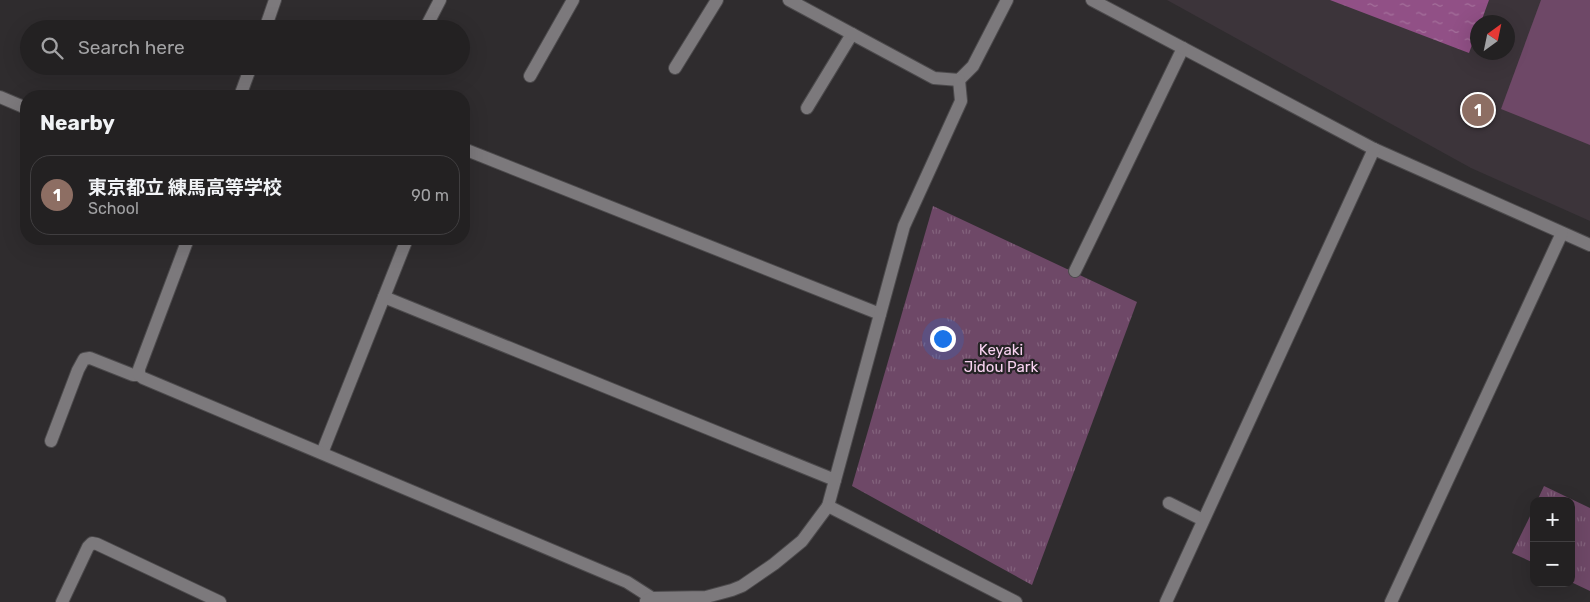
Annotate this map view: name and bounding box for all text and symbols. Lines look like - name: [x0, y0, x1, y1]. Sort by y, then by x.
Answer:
- north arrow: [1470, 15, 1515, 60]
- search box: [20, 20, 470, 75]
- icon: search: [38, 34, 66, 62]
- text: Search here: [78, 36, 185, 59]
- pin: 1: [1462, 91, 1494, 129]
- text: Nearby: [40, 110, 115, 135]
- text: 東京都立 練馬高等学校: [88, 176, 282, 199]
- text: 1: [53, 186, 61, 205]
- text: 90 m: [411, 186, 449, 205]
- text: School: [88, 199, 139, 218]
- your location: [930, 326, 956, 352]
- park label: Keyaki Jidou Park: [964, 341, 1039, 376]
- map controls: [1530, 497, 1575, 587]
- button: +: [1530, 497, 1575, 542]
- button: −: [1530, 542, 1575, 587]

